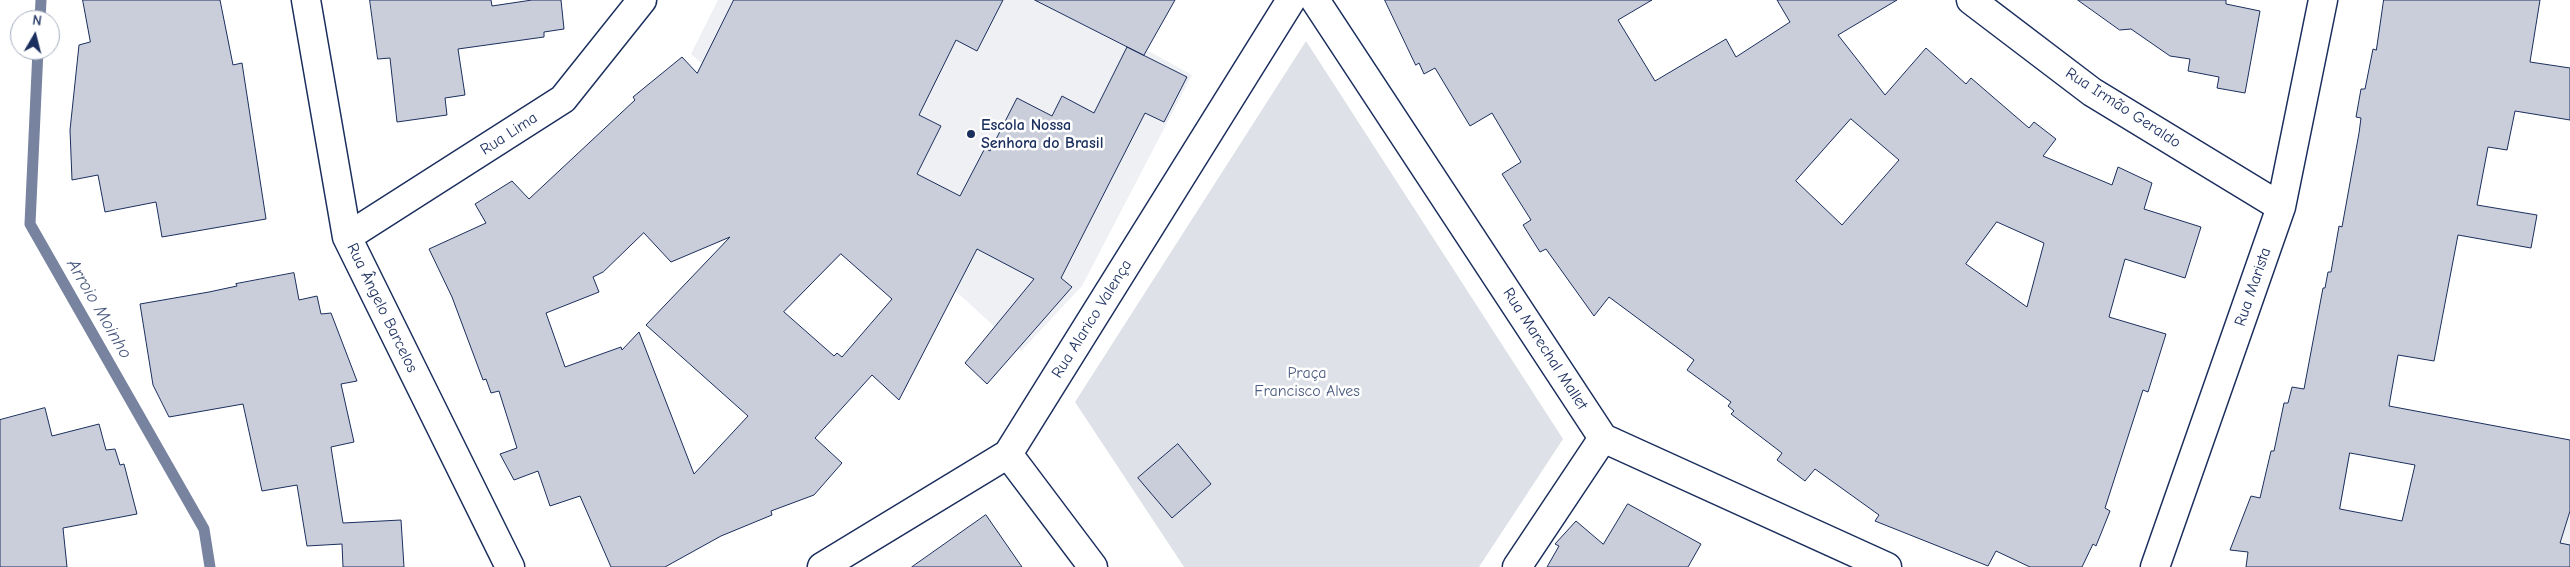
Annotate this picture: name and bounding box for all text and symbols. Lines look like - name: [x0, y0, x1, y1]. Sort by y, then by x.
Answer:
- north arrow: [10, 10, 60, 60]
- text: N: [31, 12, 43, 30]
- street label: Rua Irmão Geraldo: [2062, 64, 2184, 152]
- street label: Rua Lima: [477, 108, 541, 160]
- place label: Escola Nossa Senhora do Brasil: [981, 115, 1103, 153]
- marker: Escola Nossa Senhora do Brasil: [965, 128, 977, 140]
- street label: Rua Ângelo Barcelos: [342, 240, 422, 376]
- street label: Rua Marista: [2231, 245, 2275, 329]
- water label: Arroio Moinho: [62, 255, 136, 363]
- street label: Rua Alarico Valença: [1048, 256, 1136, 382]
- street label: Rua Marechal Mallet: [1498, 284, 1592, 414]
- park label: Praça Francisco Alves: [1254, 363, 1360, 401]

